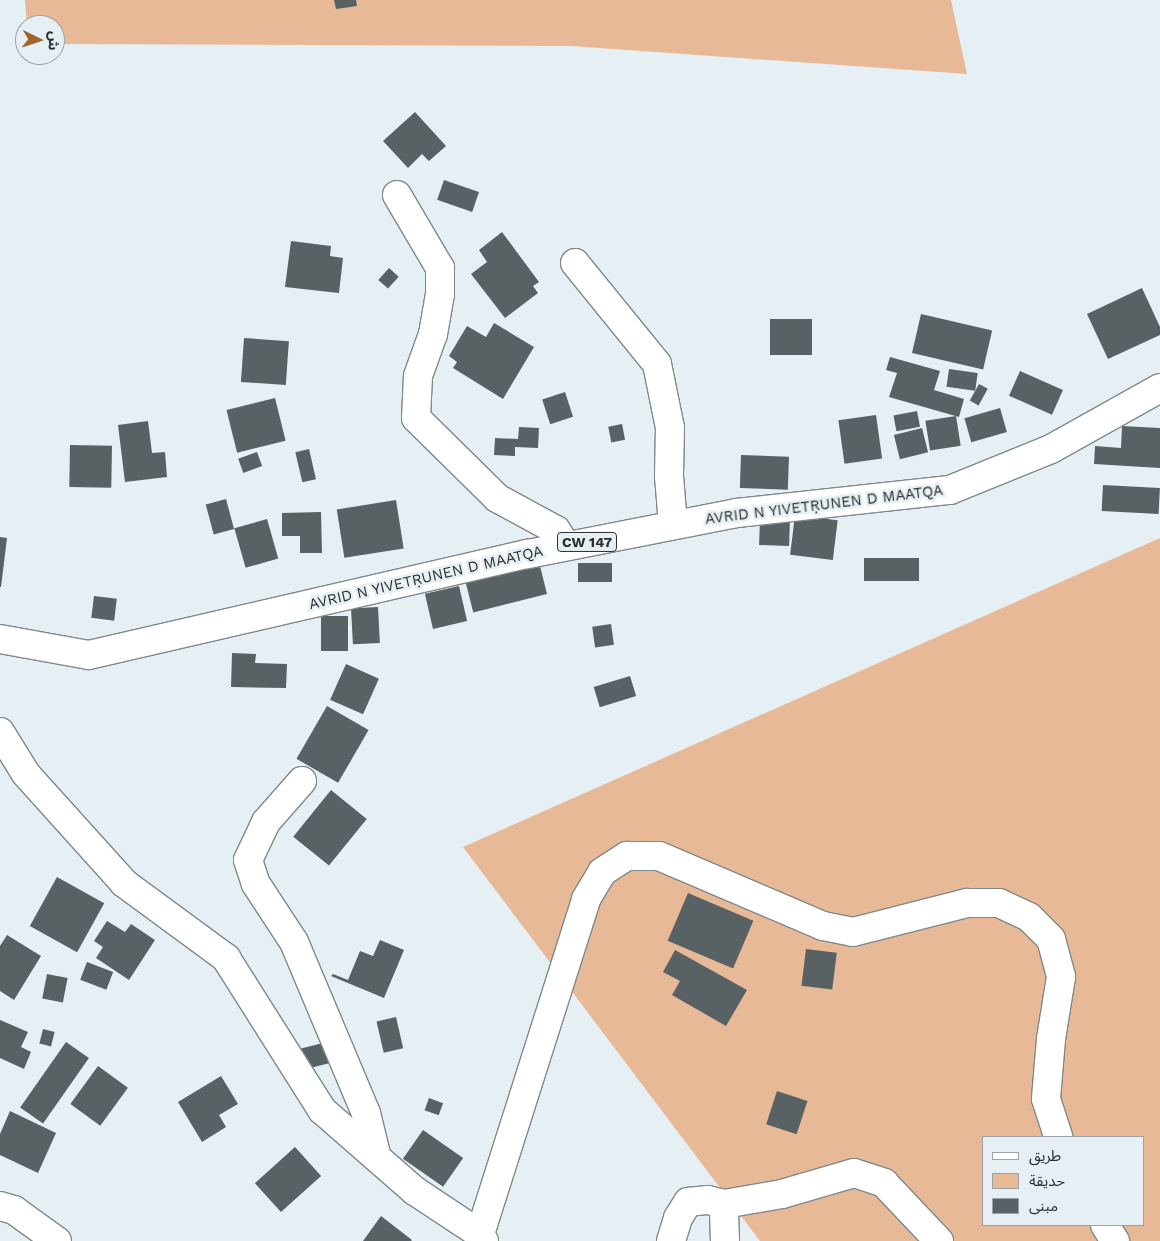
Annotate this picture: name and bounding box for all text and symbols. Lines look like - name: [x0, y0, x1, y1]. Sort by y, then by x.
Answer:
- north arrow: [15, 15, 65, 65]
- text: ش: [45, 31, 63, 51]
- street label: AVRID N YIVETṚUNEN D MAATQA: [704, 481, 944, 529]
- road number: CW 147: [556, 530, 618, 554]
- street label: AVRID N YIVETṚUNEN D MAATQA: [307, 542, 545, 614]
- legend: [982, 1136, 1145, 1226]
- text: طريق: [1029, 1147, 1061, 1165]
- text: حديقة: [1029, 1172, 1065, 1190]
- text: مبنى: [1029, 1197, 1058, 1215]

